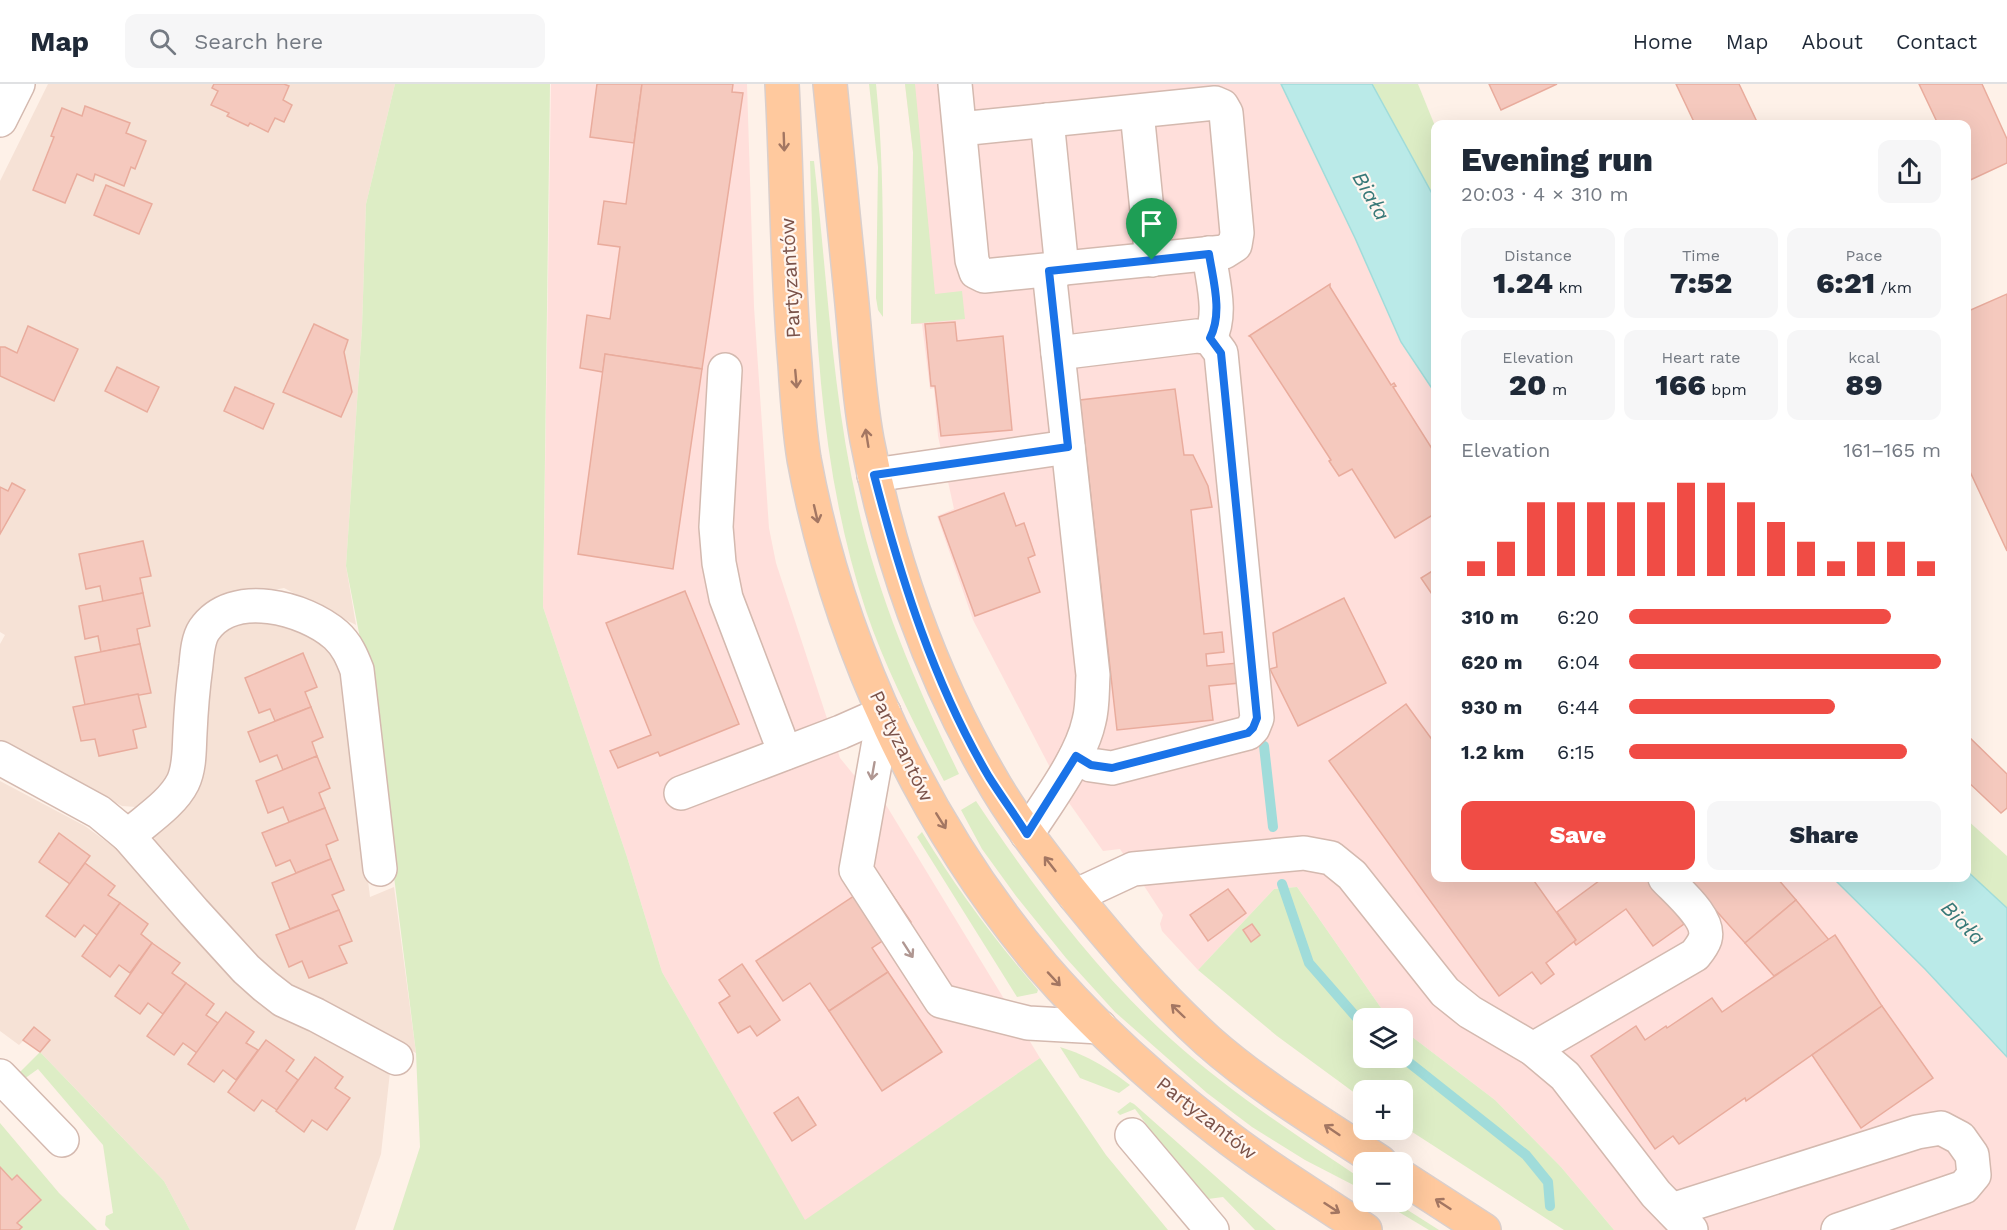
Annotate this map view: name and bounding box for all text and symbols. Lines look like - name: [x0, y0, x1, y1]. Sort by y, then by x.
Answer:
- search box: [125, 14, 545, 68]
- text: Map: [30, 25, 89, 58]
- icon: search: [146, 25, 179, 58]
- text: Search here: [194, 29, 323, 54]
- text: Home: [1633, 29, 1693, 54]
- text: Map: [1726, 29, 1769, 54]
- text: About: [1802, 29, 1863, 54]
- text: Contact: [1896, 29, 1977, 54]
- one-way arrow: [779, 132, 790, 152]
- text: Evening run: [1461, 140, 1653, 179]
- button: share: [1878, 140, 1941, 203]
- water label: Biała: [1348, 167, 1395, 225]
- text: 20:03 · 4 × 310 m: [1461, 182, 1629, 206]
- pin: [1126, 198, 1177, 260]
- icon: arrive: [1135, 207, 1168, 240]
- street label: Partyzantów: [775, 217, 805, 339]
- text: Distance: [1504, 246, 1572, 265]
- text: Time: [1682, 246, 1720, 265]
- text: Pace: [1845, 246, 1883, 265]
- text: 1.24: [1493, 265, 1553, 300]
- text: 7:52: [1670, 265, 1732, 300]
- text: 6:21: [1816, 265, 1875, 300]
- text: km: [1553, 278, 1583, 297]
- text: /km: [1875, 278, 1912, 297]
- text: Elevation: [1502, 348, 1574, 367]
- text: Heart rate: [1661, 348, 1741, 367]
- text: kcal: [1848, 348, 1880, 367]
- text: 20: [1509, 367, 1546, 402]
- text: 166: [1655, 367, 1706, 402]
- text: 89: [1845, 367, 1883, 402]
- one-way arrow: [791, 369, 802, 389]
- text: m: [1546, 380, 1567, 399]
- text: bpm: [1706, 380, 1747, 399]
- one-way arrow: [861, 429, 872, 449]
- text: Elevation: [1461, 438, 1550, 462]
- text: 161–165 m: [1843, 438, 1941, 462]
- one-way arrow: [811, 504, 823, 523]
- text: 310 m: [1461, 605, 1519, 629]
- text: 6:20: [1557, 605, 1599, 629]
- text: 620 m: [1461, 650, 1523, 674]
- text: 6:04: [1557, 650, 1600, 674]
- street label: Partyzantów: [865, 686, 939, 806]
- text: 930 m: [1461, 695, 1522, 719]
- text: 6:44: [1557, 695, 1600, 719]
- text: 1.2 km: [1461, 740, 1524, 764]
- text: 6:15: [1557, 740, 1595, 764]
- one-way arrow: [867, 761, 878, 780]
- button: Save: [1461, 801, 1695, 870]
- button: Share: [1707, 801, 1941, 870]
- one-way arrow: [935, 812, 947, 829]
- one-way arrow: [1043, 856, 1056, 872]
- water label: Biała: [1936, 895, 1991, 950]
- one-way arrow: [901, 941, 914, 958]
- one-way arrow: [1047, 971, 1061, 986]
- one-way arrow: [1170, 1004, 1185, 1019]
- map controls: [1353, 1008, 1413, 1212]
- button: layers: [1353, 1008, 1413, 1068]
- street label: Partyzantów: [1152, 1071, 1262, 1165]
- button: +: [1353, 1080, 1413, 1140]
- one-way arrow: [1324, 1124, 1340, 1136]
- button: −: [1353, 1152, 1413, 1212]
- one-way arrow: [1435, 1197, 1452, 1209]
- one-way arrow: [1323, 1202, 1339, 1214]

